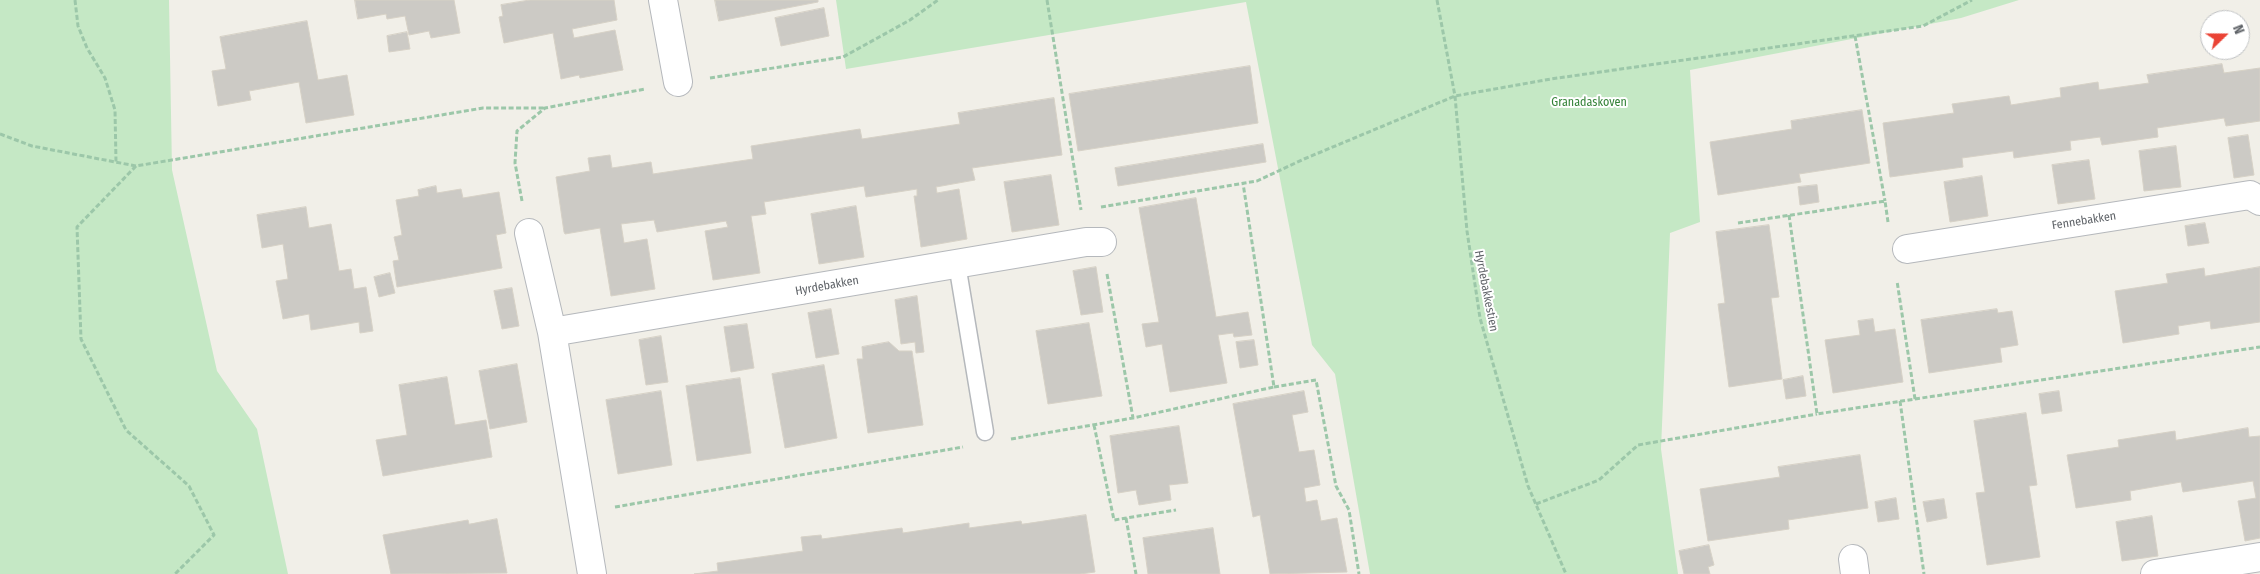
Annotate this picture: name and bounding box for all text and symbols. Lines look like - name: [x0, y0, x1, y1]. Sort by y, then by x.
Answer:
- north arrow: [2200, 10, 2250, 60]
- text: N: [2229, 22, 2248, 37]
- park label: Granadaskoven: [1551, 96, 1627, 110]
- street label: Fennebakken: [2051, 209, 2117, 233]
- street label: Hyrdebakkestien: [1471, 249, 1501, 333]
- street label: Hyrdebakken: [794, 273, 860, 299]

